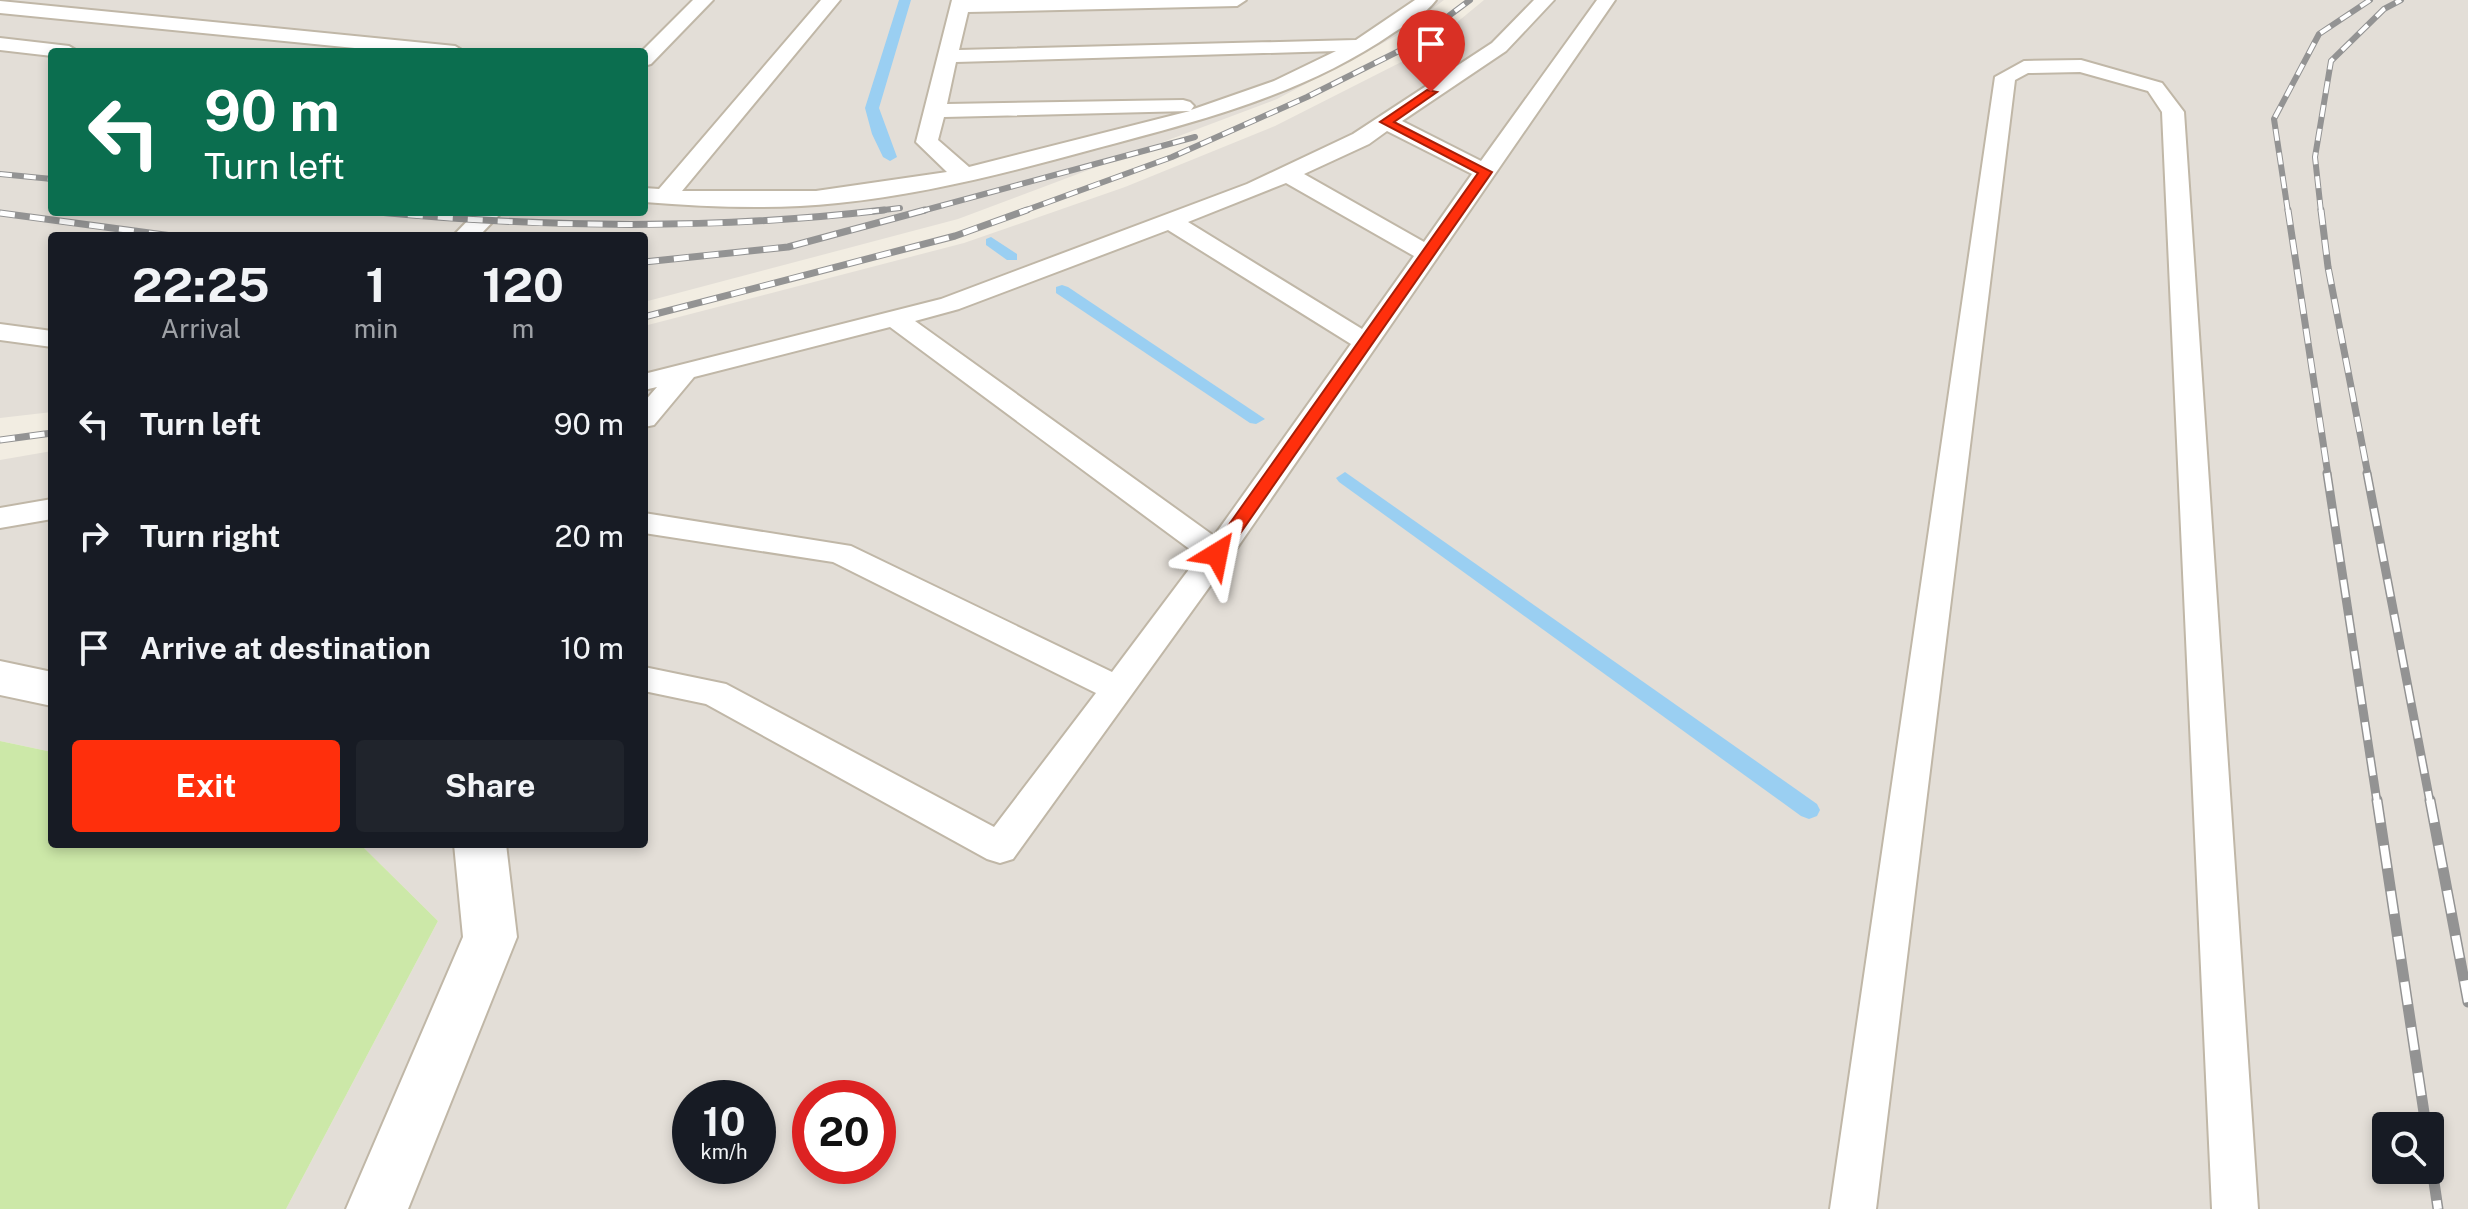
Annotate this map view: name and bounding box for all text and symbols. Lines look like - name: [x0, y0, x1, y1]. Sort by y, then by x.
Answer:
- pin: [1397, 10, 1465, 92]
- icon: arrive: [1409, 22, 1453, 66]
- text: 90 m: [204, 78, 340, 144]
- icon: left: [72, 80, 176, 184]
- text: Turn left: [204, 145, 345, 187]
- text: 22:25: [132, 256, 270, 313]
- text: 1: [366, 256, 386, 313]
- text: 120: [482, 256, 564, 313]
- text: Arrival: [161, 313, 241, 344]
- text: min: [354, 313, 398, 344]
- text: m: [512, 313, 534, 344]
- icon: left: [72, 402, 116, 446]
- text: Turn left: [140, 406, 261, 442]
- text: 90 m: [554, 406, 624, 442]
- position arrow: [1175, 512, 1259, 596]
- icon: right: [72, 514, 116, 558]
- text: Turn right: [140, 518, 280, 554]
- text: 20 m: [555, 518, 624, 554]
- icon: arrive: [72, 626, 116, 670]
- text: Arrive at destination: [140, 630, 431, 666]
- text: 10 m: [560, 630, 624, 666]
- button: Exit: [72, 740, 340, 832]
- button: Share: [356, 740, 624, 832]
- speed limit sign: 20: [792, 1080, 896, 1184]
- text: 10: [703, 1098, 745, 1145]
- map controls: [2372, 1112, 2444, 1184]
- button: search: [2372, 1112, 2444, 1184]
- text: km/h: [700, 1140, 748, 1164]

